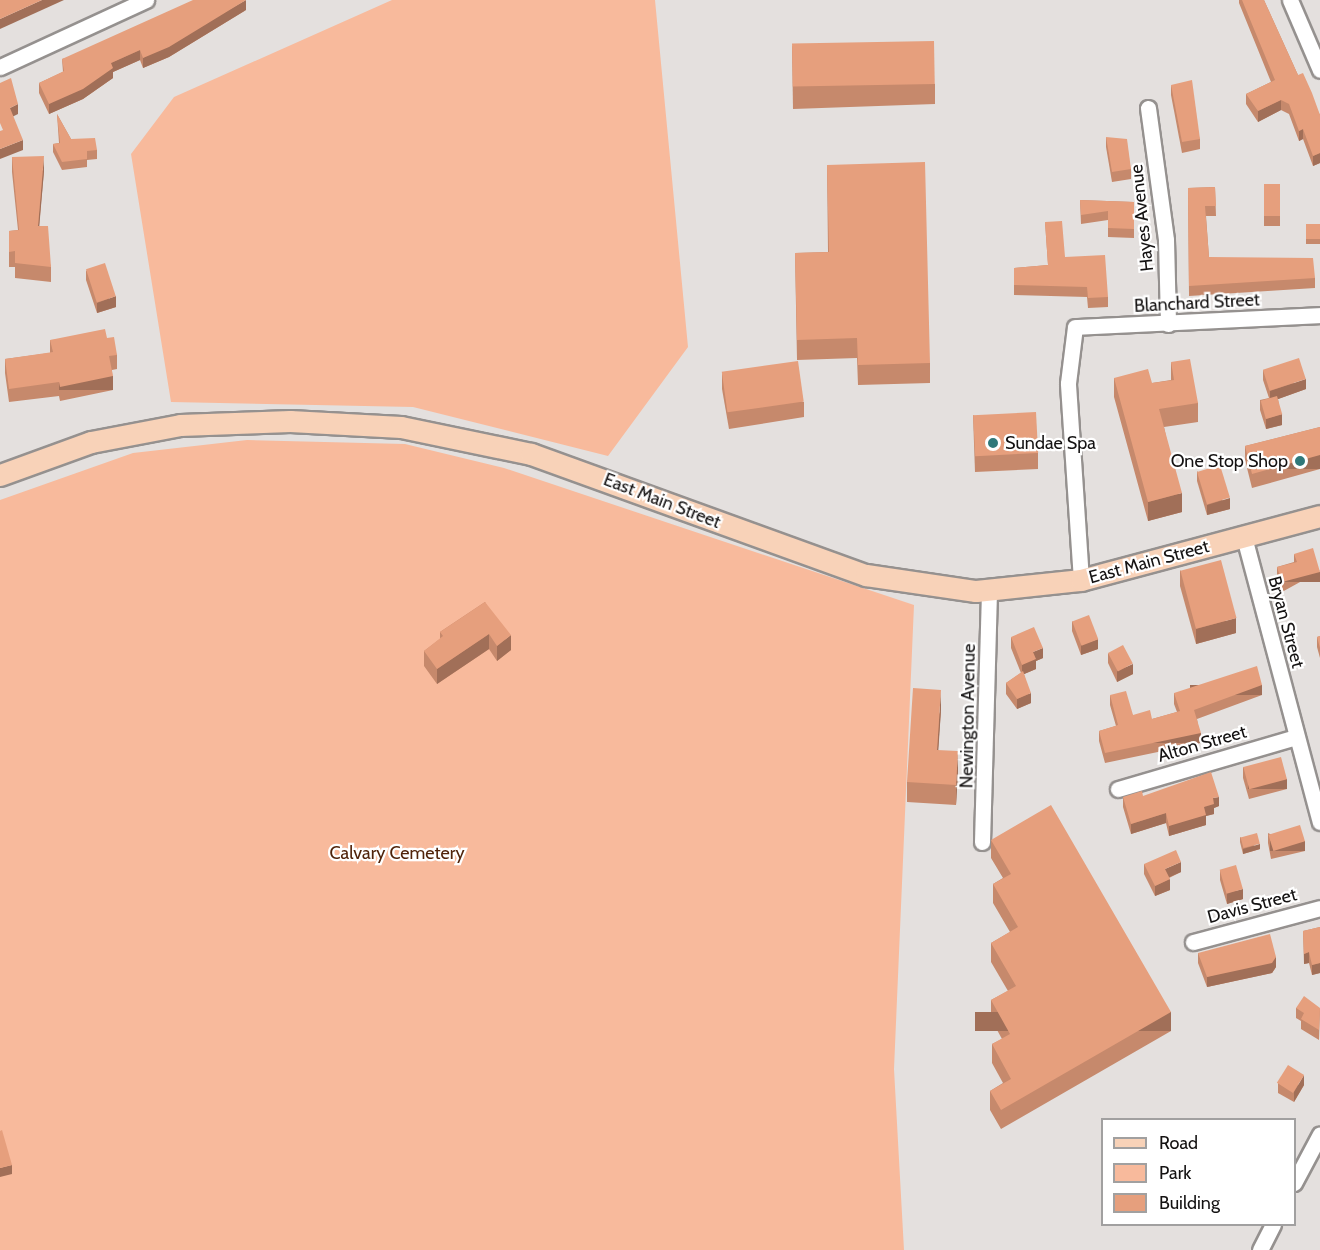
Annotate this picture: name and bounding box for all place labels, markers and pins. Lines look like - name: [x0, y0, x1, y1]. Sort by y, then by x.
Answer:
- place label: Sundae Spa: [1005, 432, 1096, 454]
- marker: Sundae Spa: [986, 436, 1000, 450]
- place label: One Stop Shop: [1171, 450, 1288, 472]
- marker: One Stop Shop: [1293, 454, 1307, 468]

